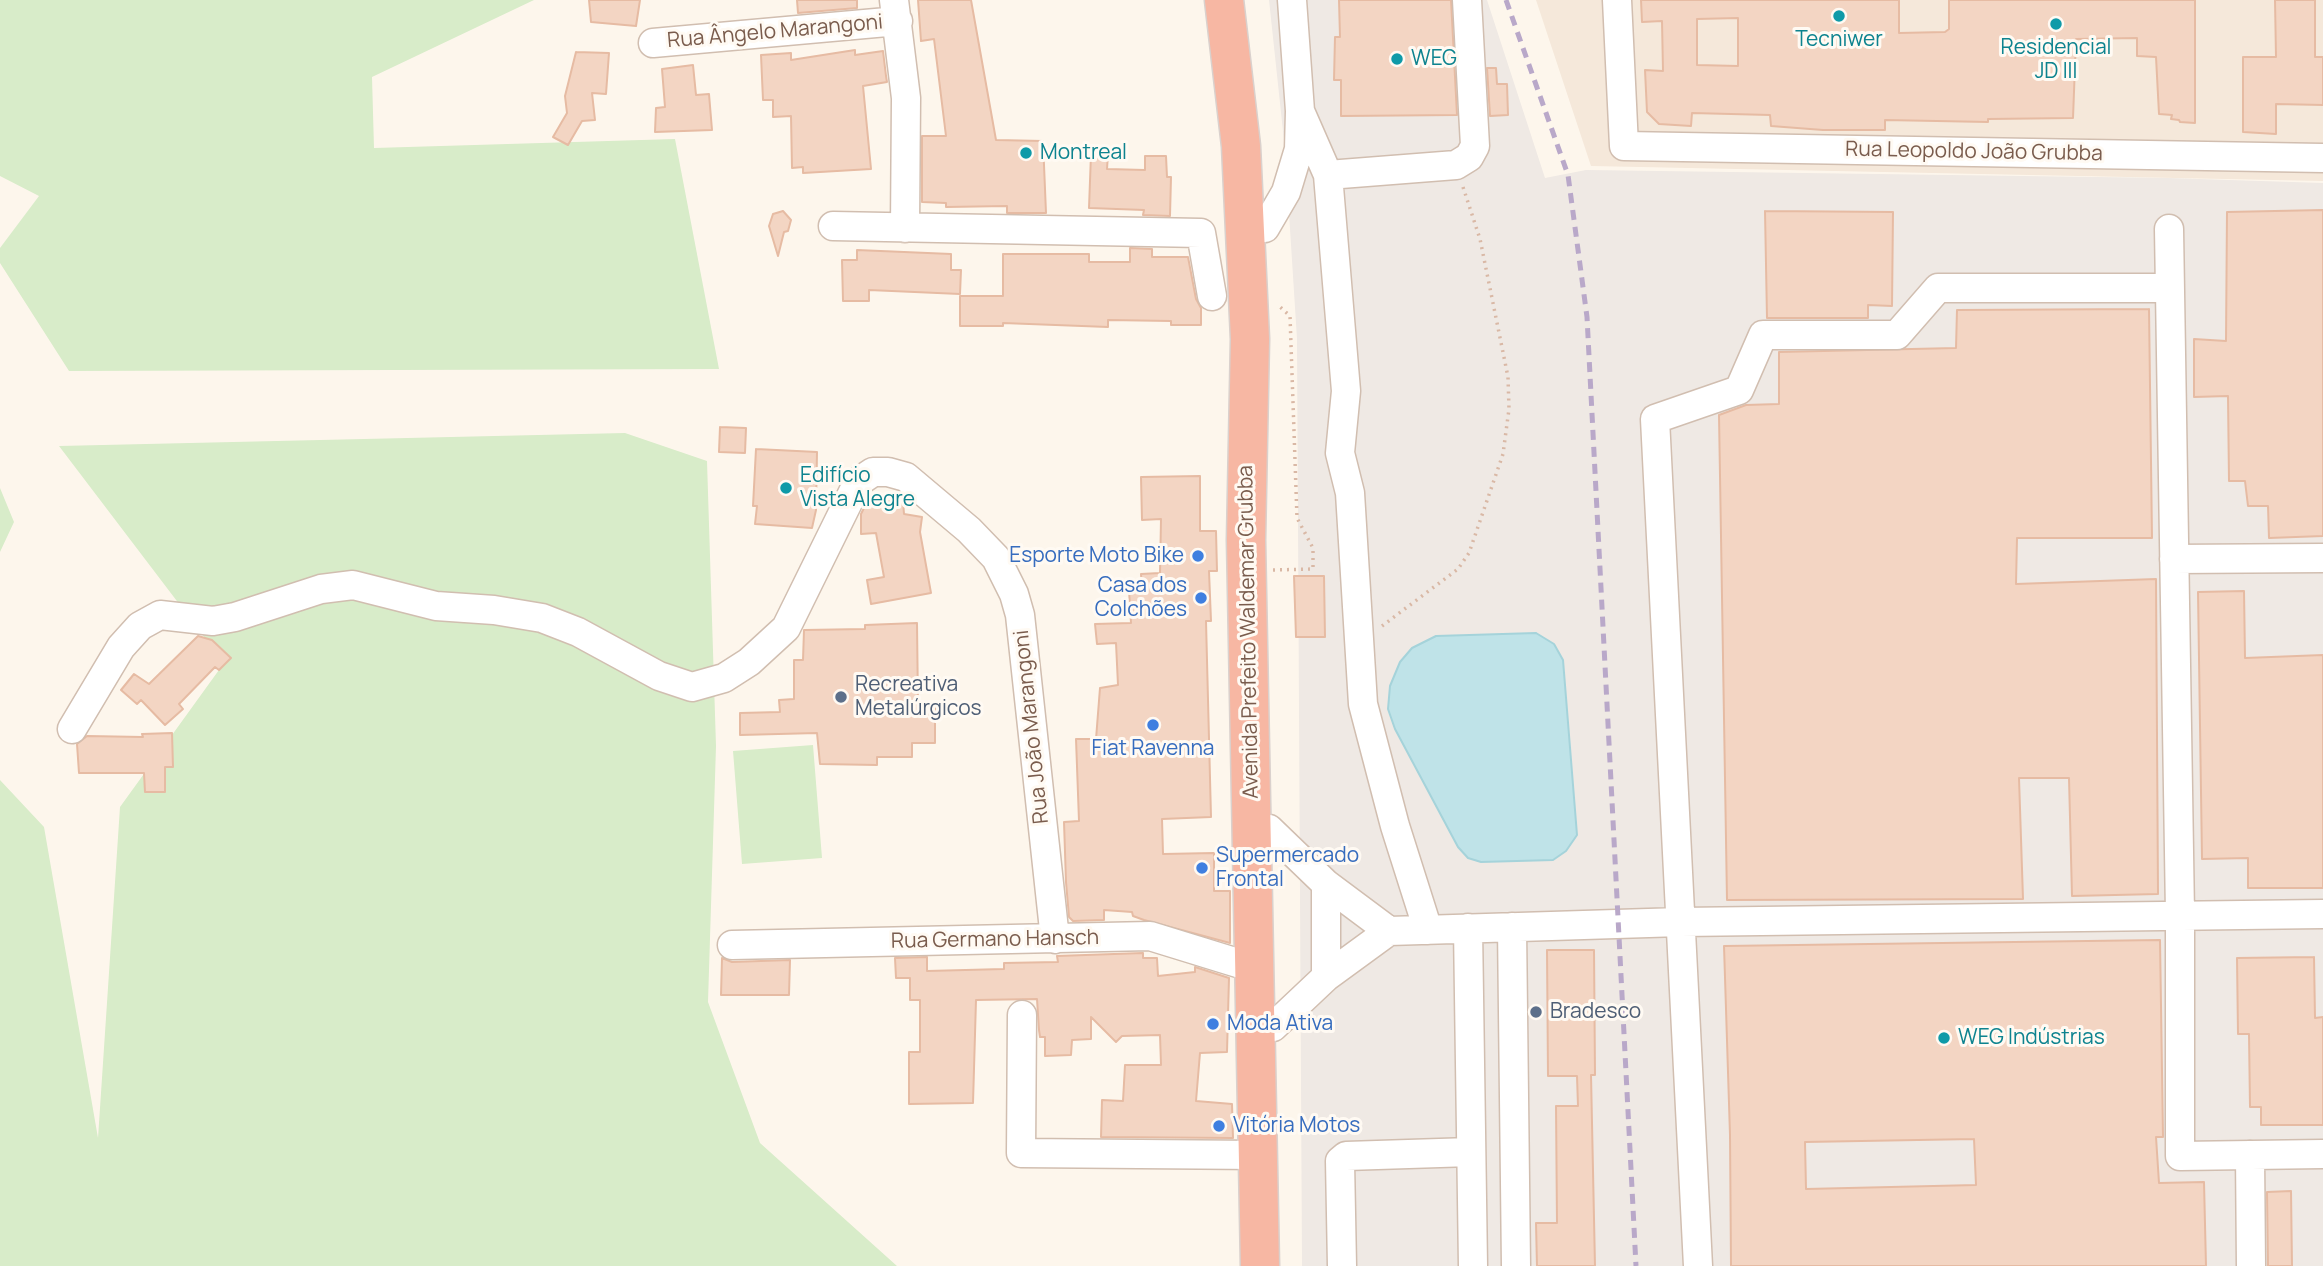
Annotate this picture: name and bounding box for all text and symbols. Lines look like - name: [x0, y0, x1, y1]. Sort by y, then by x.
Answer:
- marker: Tecniwer: [1831, 8, 1847, 24]
- street label: Rua Ângelo Marangoni: [666, 10, 884, 54]
- marker: Residencial JD III: [2048, 16, 2064, 32]
- place label: Tecniwer: [1795, 27, 1883, 53]
- place label: Residencial JD III: [2000, 35, 2112, 85]
- place label: WEG: [1411, 46, 1457, 72]
- marker: WEG: [1389, 51, 1405, 67]
- street label: Rua Leopoldo João Grubba: [1845, 137, 2103, 167]
- place label: Montreal: [1040, 140, 1127, 166]
- marker: Montreal: [1018, 145, 1034, 161]
- place label: Edifício Vista Alegre: [800, 463, 915, 513]
- street label: Avenida Prefeito Waldemar Grubba: [1233, 465, 1265, 799]
- marker: Edifício Vista Alegre: [778, 480, 794, 496]
- place label: Esporte Moto Bike: [1009, 543, 1184, 569]
- marker: Esporte Moto Bike: [1190, 548, 1206, 564]
- place label: Casa dos Colchões: [1095, 573, 1187, 623]
- marker: Casa dos Colchões: [1193, 590, 1209, 606]
- street label: Rua João Marangoni: [1009, 629, 1055, 825]
- place label: Recreativa Metalúrgicos: [855, 672, 982, 722]
- marker: Recreativa Metalúrgicos: [833, 689, 849, 705]
- marker: Fiat Ravenna: [1145, 717, 1161, 733]
- place label: Fiat Ravenna: [1091, 736, 1215, 762]
- place label: Supermercado Frontal: [1216, 843, 1359, 893]
- marker: Supermercado Frontal: [1194, 860, 1210, 876]
- street label: Rua Germano Hansch: [891, 926, 1099, 954]
- place label: Bradesco: [1550, 999, 1641, 1025]
- marker: Bradesco: [1528, 1004, 1544, 1020]
- place label: Moda Ativa: [1227, 1011, 1333, 1037]
- marker: Moda Ativa: [1205, 1016, 1221, 1032]
- place label: WEG Indústrias: [1958, 1025, 2105, 1051]
- marker: WEG Indústrias: [1936, 1030, 1952, 1046]
- place label: Vitória Motos: [1233, 1113, 1360, 1139]
- marker: Vitória Motos: [1211, 1118, 1227, 1134]

